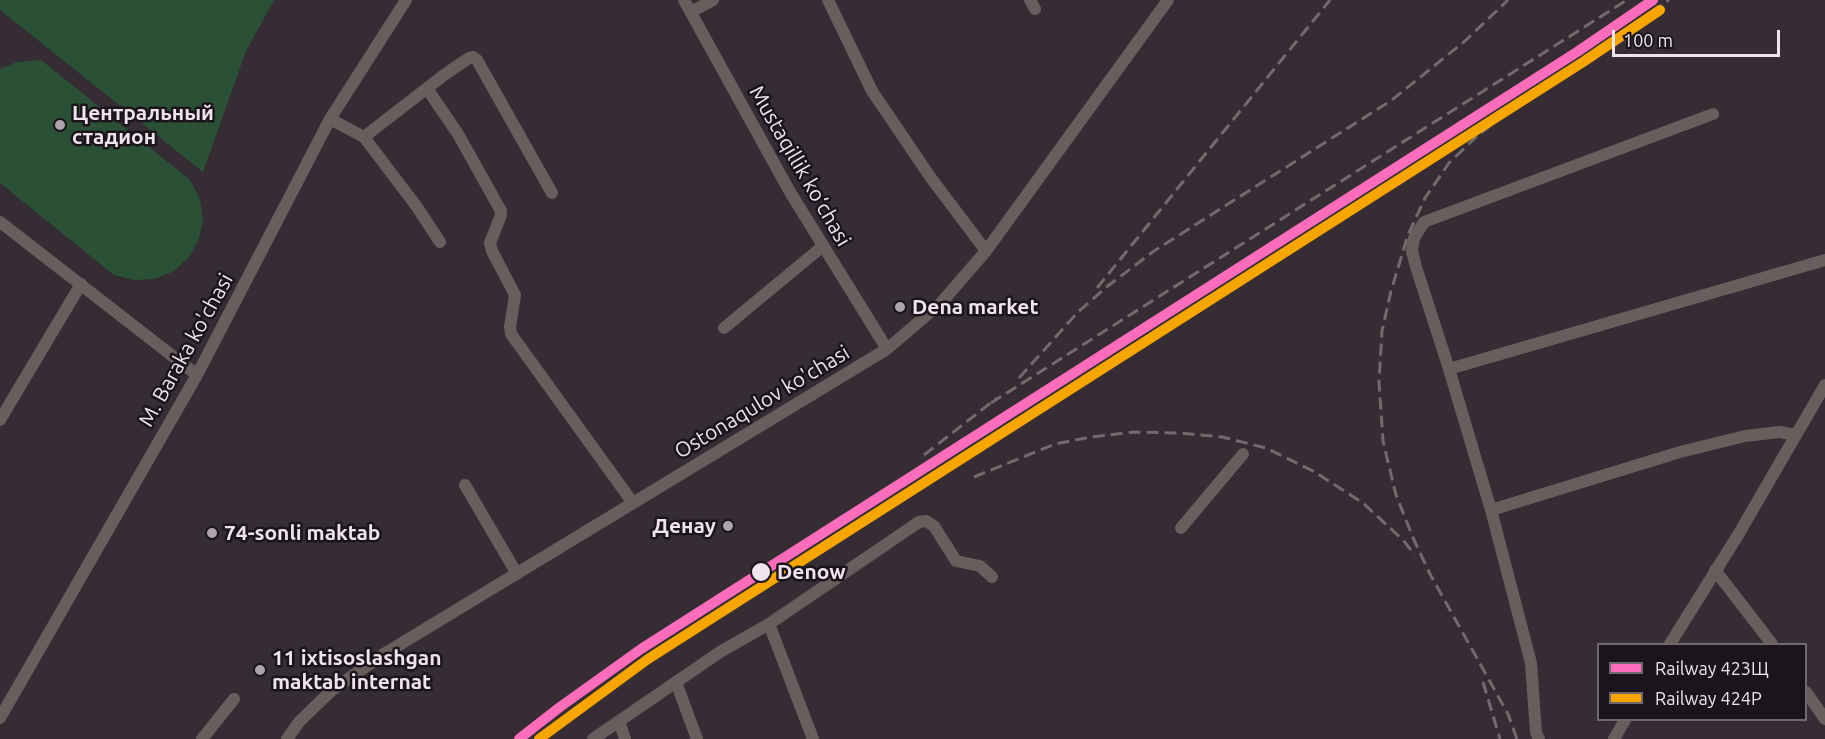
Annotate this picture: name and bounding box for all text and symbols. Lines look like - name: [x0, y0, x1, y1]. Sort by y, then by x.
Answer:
- scale bar: [1615, 18, 1783, 56]
- text: 100 m: [1623, 30, 1673, 50]
- street label: Mustaqillik ko‘chasi: [744, 81, 856, 251]
- place label: Центральный стадион: [72, 100, 214, 150]
- marker: Центральный стадион: [53, 118, 67, 132]
- street label: M. Baraka ko'chasi: [133, 269, 239, 431]
- place label: Dena market: [912, 294, 1038, 320]
- marker: Dena market: [893, 300, 907, 314]
- street label: Ostonaqulov ko'chasi: [670, 340, 854, 464]
- place label: Денау: [652, 513, 716, 539]
- marker: Денау: [721, 519, 735, 533]
- place label: 74-sonli maktab: [224, 520, 380, 546]
- marker: 74-sonli maktab: [205, 526, 219, 540]
- place label: Denow: [777, 559, 846, 585]
- marker: Denow: [750, 561, 772, 583]
- legend: [1597, 643, 1807, 721]
- place label: 11 ixtisoslashgan maktab internat: [272, 645, 442, 695]
- text: Railway 423Щ: [1655, 658, 1769, 678]
- marker: 11 ixtisoslashgan maktab internat: [253, 663, 267, 677]
- text: Railway 424Р: [1655, 688, 1762, 708]

